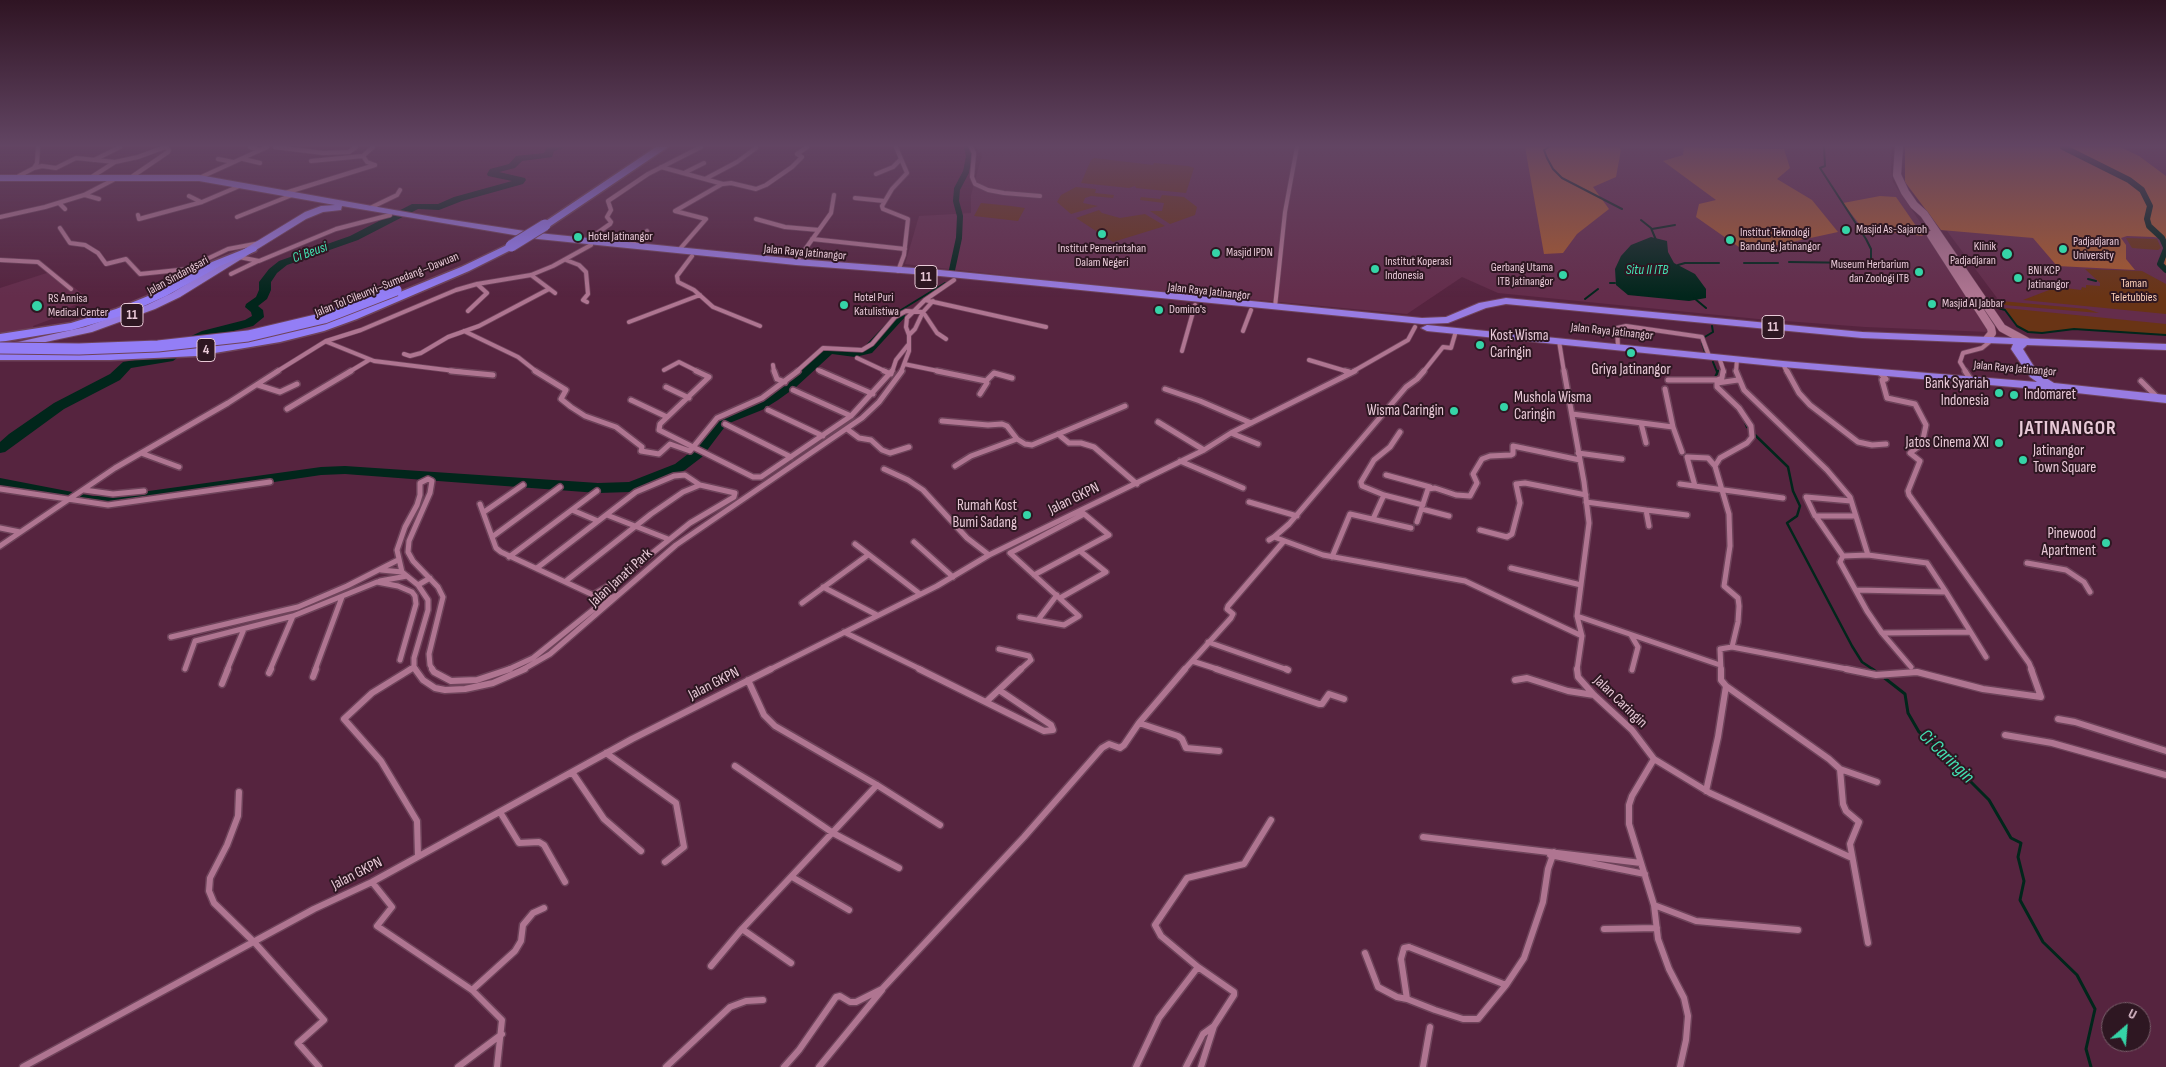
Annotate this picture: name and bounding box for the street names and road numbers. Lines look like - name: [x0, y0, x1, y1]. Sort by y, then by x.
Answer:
- street label: Jalan Raya Jatinangor: [763, 242, 847, 264]
- street label: Jalan Tol Cileunyi–Sumedang–Dawuan: [313, 249, 461, 321]
- street label: Jalan Sindangsari: [145, 253, 211, 299]
- road number: 11: [915, 266, 937, 288]
- street label: Jalan Raya Jatinangor: [1167, 281, 1251, 303]
- road number: 11: [121, 304, 143, 326]
- road number: 11: [1762, 316, 1784, 338]
- street label: Jalan Raya Jatinangor: [1570, 321, 1654, 343]
- road number: 4: [197, 338, 215, 362]
- street label: Jalan Raya Jatinangor: [1973, 358, 2057, 380]
- street label: Jalan GKPN: [1046, 479, 1102, 519]
- street label: Jalan Janati Park: [586, 545, 656, 611]
- street label: Jalan GKPN: [686, 664, 742, 704]
- street label: Jalan Caringin: [1589, 672, 1651, 732]
- street label: Jalan GKPN: [329, 854, 385, 894]

